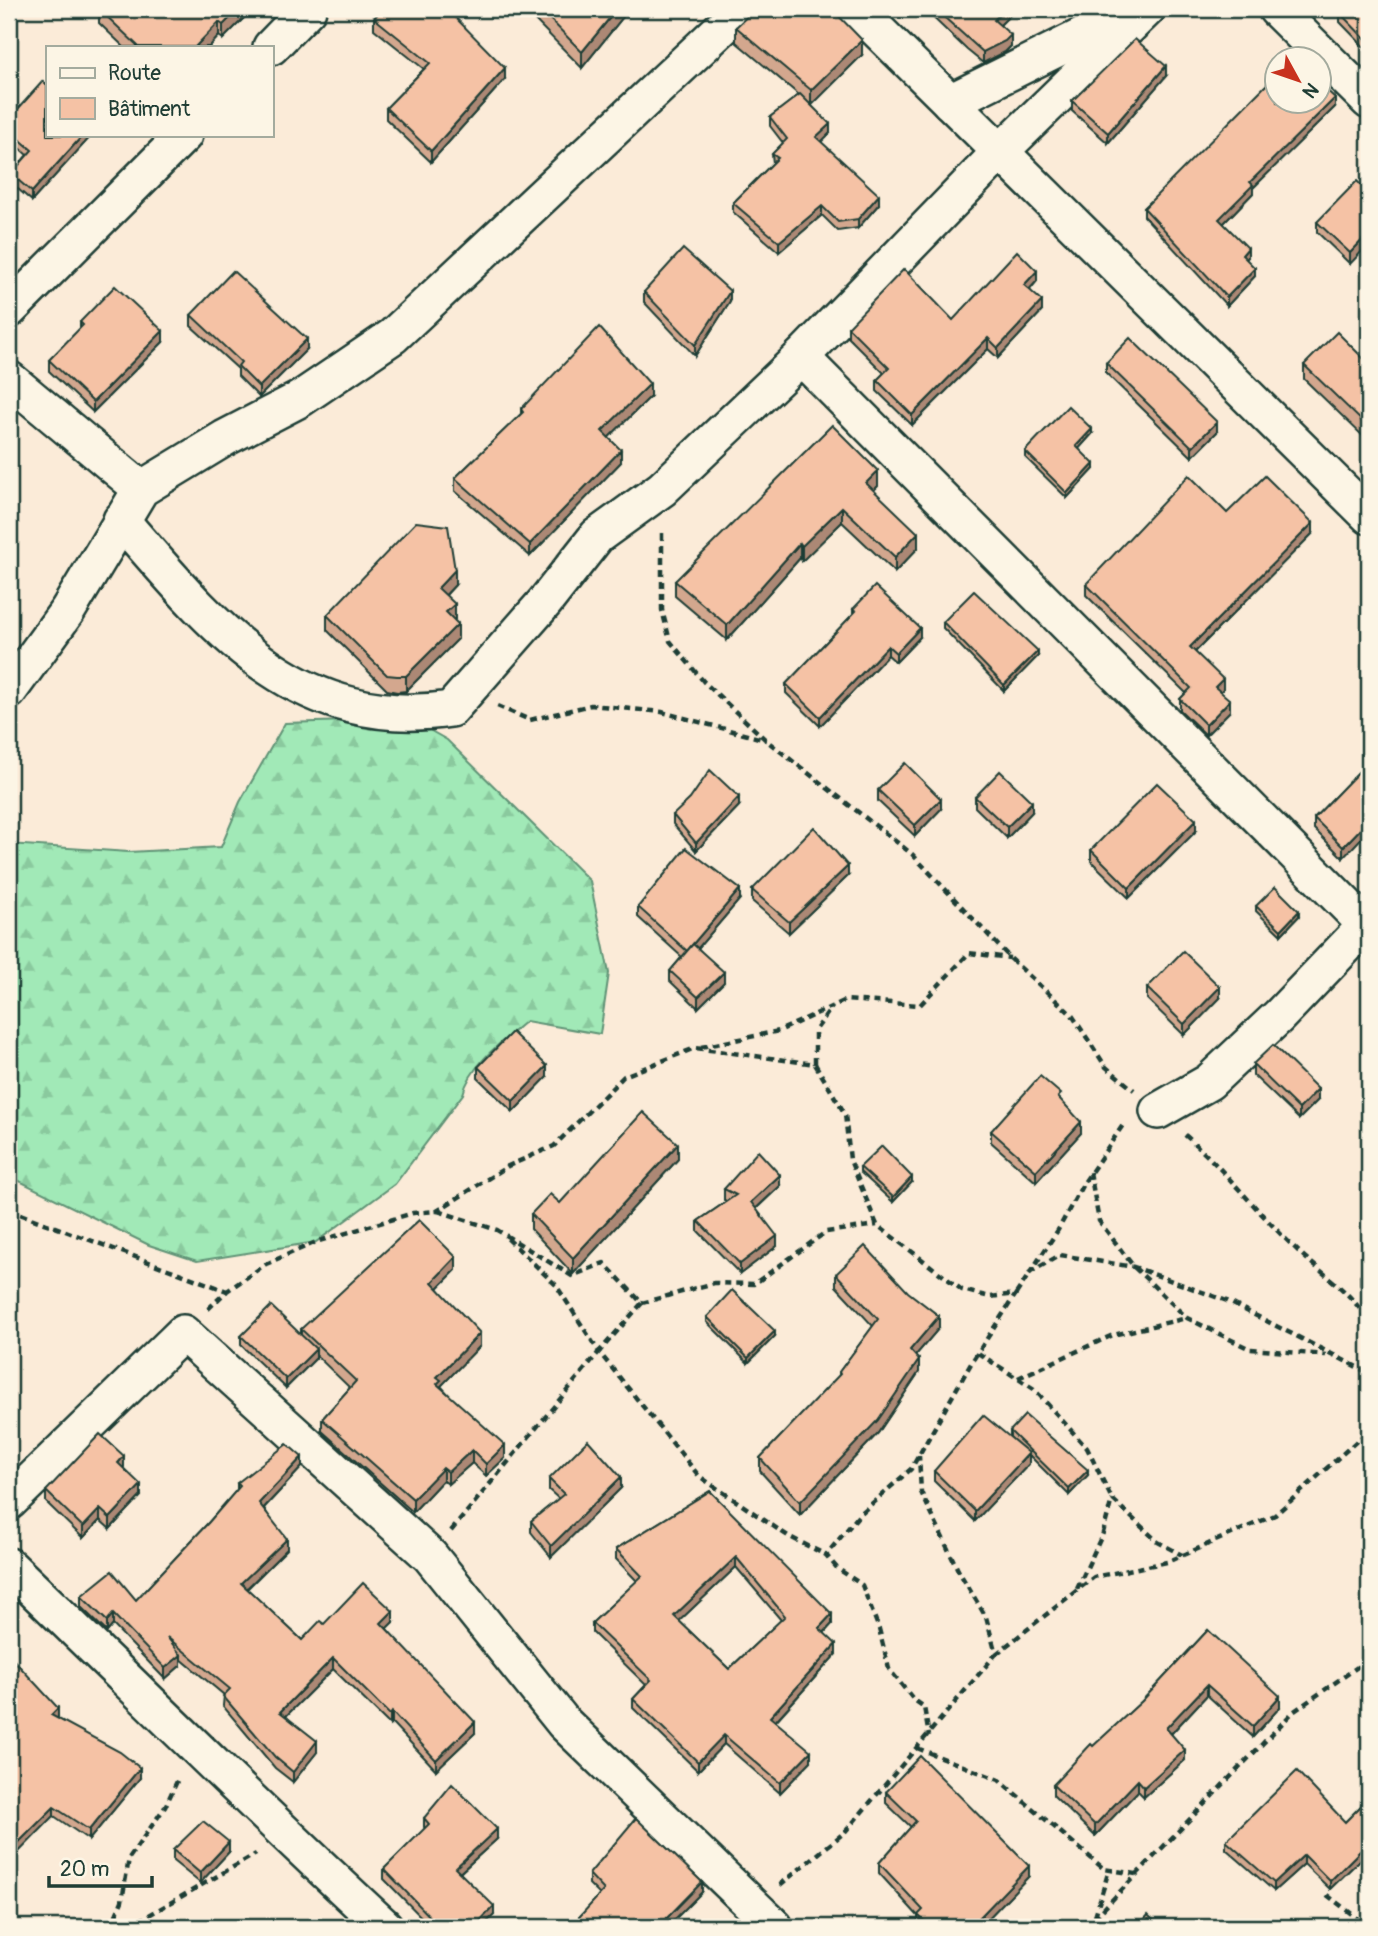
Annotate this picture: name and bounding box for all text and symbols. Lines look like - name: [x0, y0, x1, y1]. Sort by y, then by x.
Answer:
- legend: [46, 46, 273, 136]
- north arrow: [1262, 46, 1332, 116]
- text: Route: [108, 60, 161, 87]
- text: N: [1297, 78, 1324, 103]
- text: Bâtiment: [108, 96, 191, 123]
- scale bar: [49, 1845, 152, 1889]
- text: 20 m: [60, 1856, 109, 1883]

